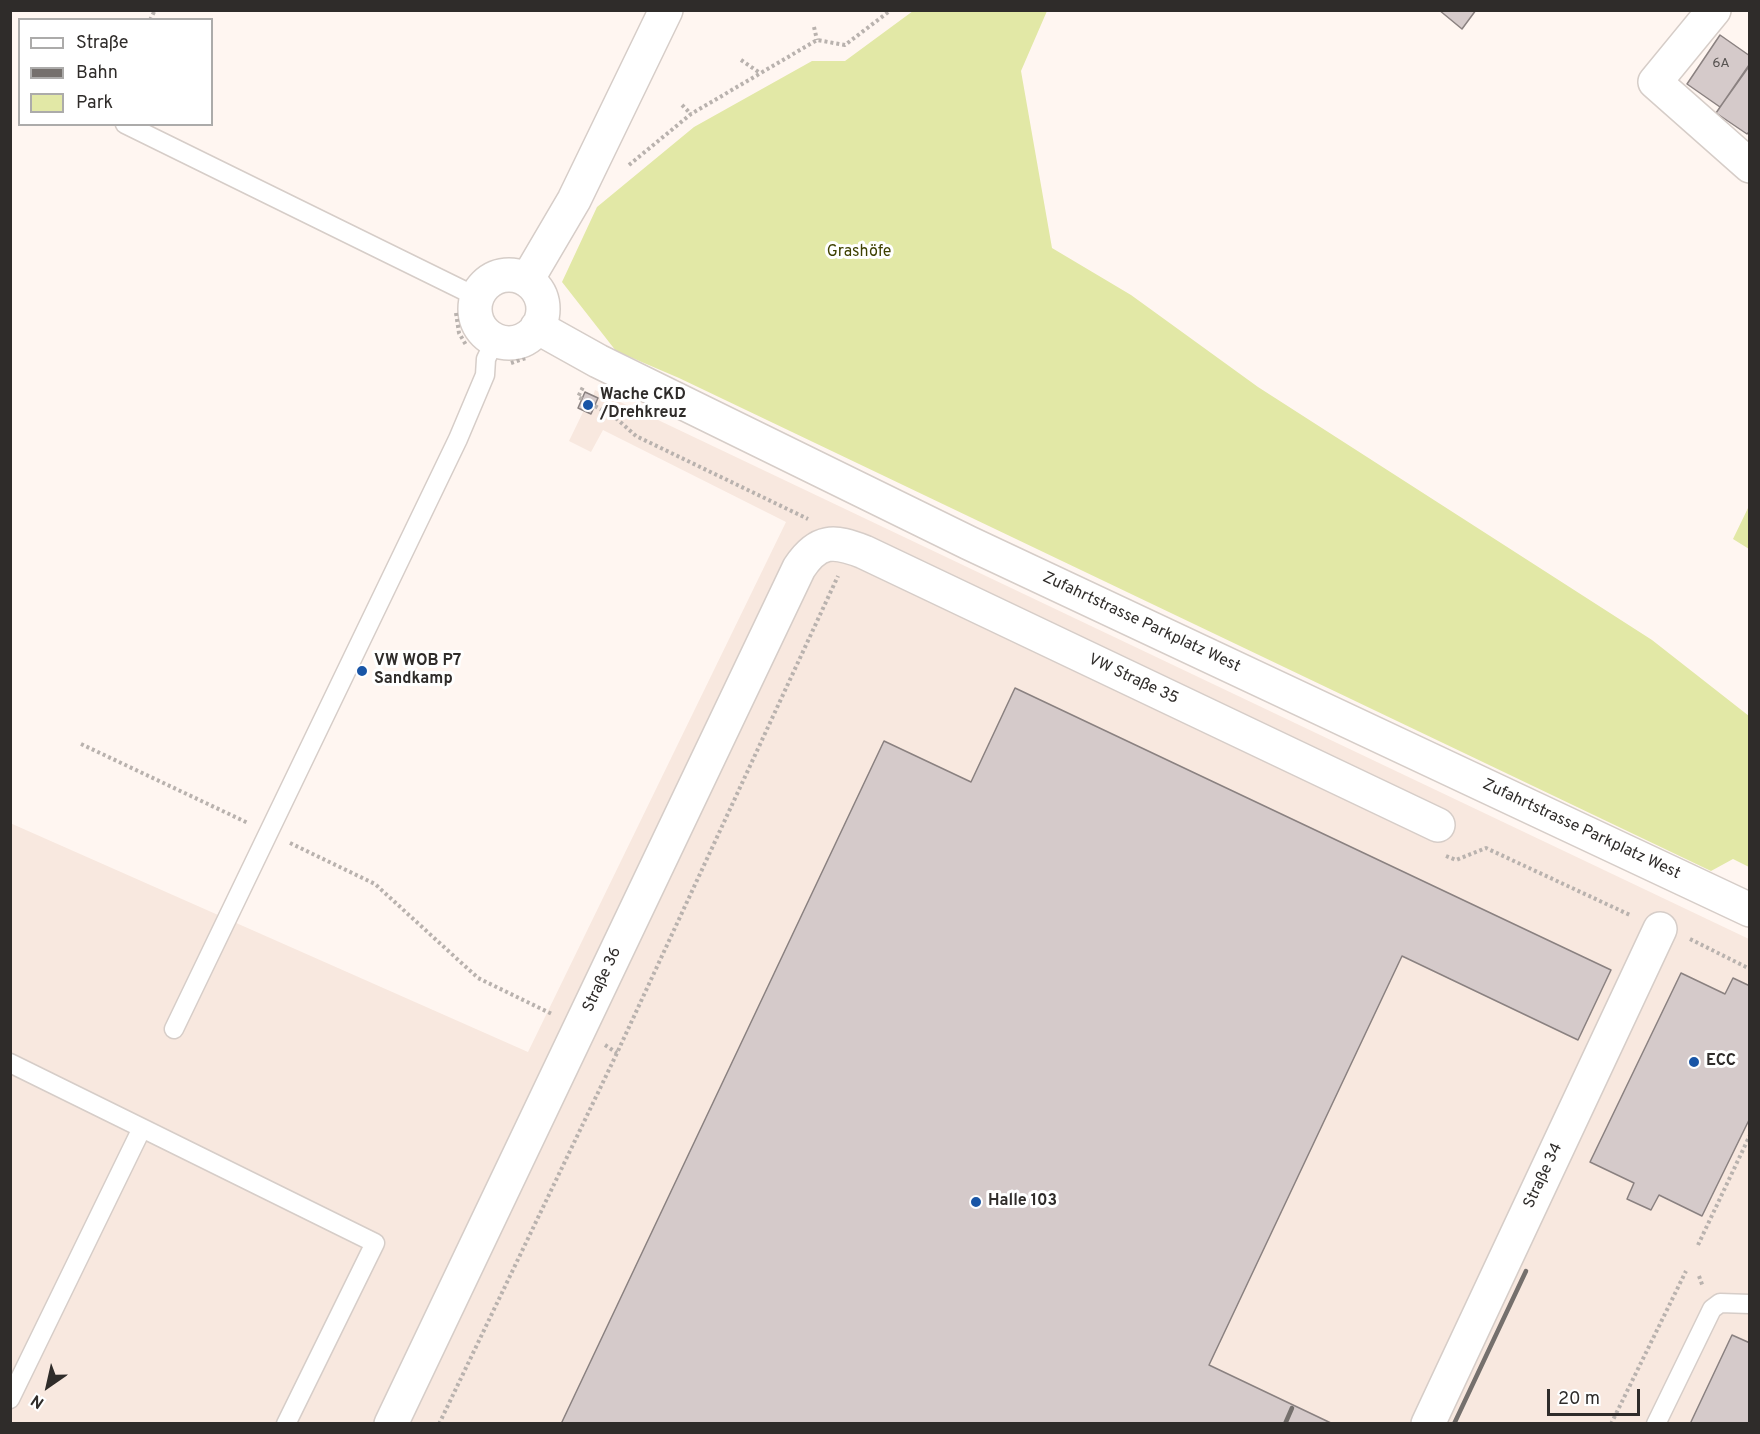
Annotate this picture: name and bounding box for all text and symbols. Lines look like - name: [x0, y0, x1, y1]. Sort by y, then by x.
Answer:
- legend: [18, 18, 213, 126]
- text: Straße: [76, 32, 128, 55]
- house number: 6A: [1712, 56, 1730, 72]
- text: Bahn: [76, 62, 118, 85]
- text: Park: [76, 92, 113, 115]
- park label: Grashöfe: [827, 243, 891, 263]
- place label: Wache CKD /Drehkreuz: [600, 386, 687, 424]
- marker: Wache CKD /Drehkreuz: [581, 398, 595, 412]
- street label: Zufahrtstrasse Parkplatz West: [1039, 569, 1243, 677]
- street label: VW Straße 35: [1085, 651, 1181, 709]
- place label: VW WOB P7 Sandkamp: [374, 652, 461, 690]
- marker: VW WOB P7 Sandkamp: [355, 664, 369, 678]
- street label: Zufahrtstrasse Parkplatz West: [1479, 776, 1683, 884]
- street label: Straße 36: [580, 944, 626, 1016]
- place label: ECC: [1706, 1052, 1736, 1072]
- marker: ECC: [1687, 1055, 1701, 1069]
- street label: Straße 34: [1521, 1140, 1567, 1212]
- place label: Halle 103: [988, 1192, 1057, 1212]
- marker: Halle 103: [969, 1195, 983, 1209]
- north arrow: [18, 1356, 78, 1416]
- scale bar: [1550, 1377, 1643, 1415]
- text: 20 m: [1558, 1388, 1600, 1411]
- text: N: [28, 1389, 48, 1412]

